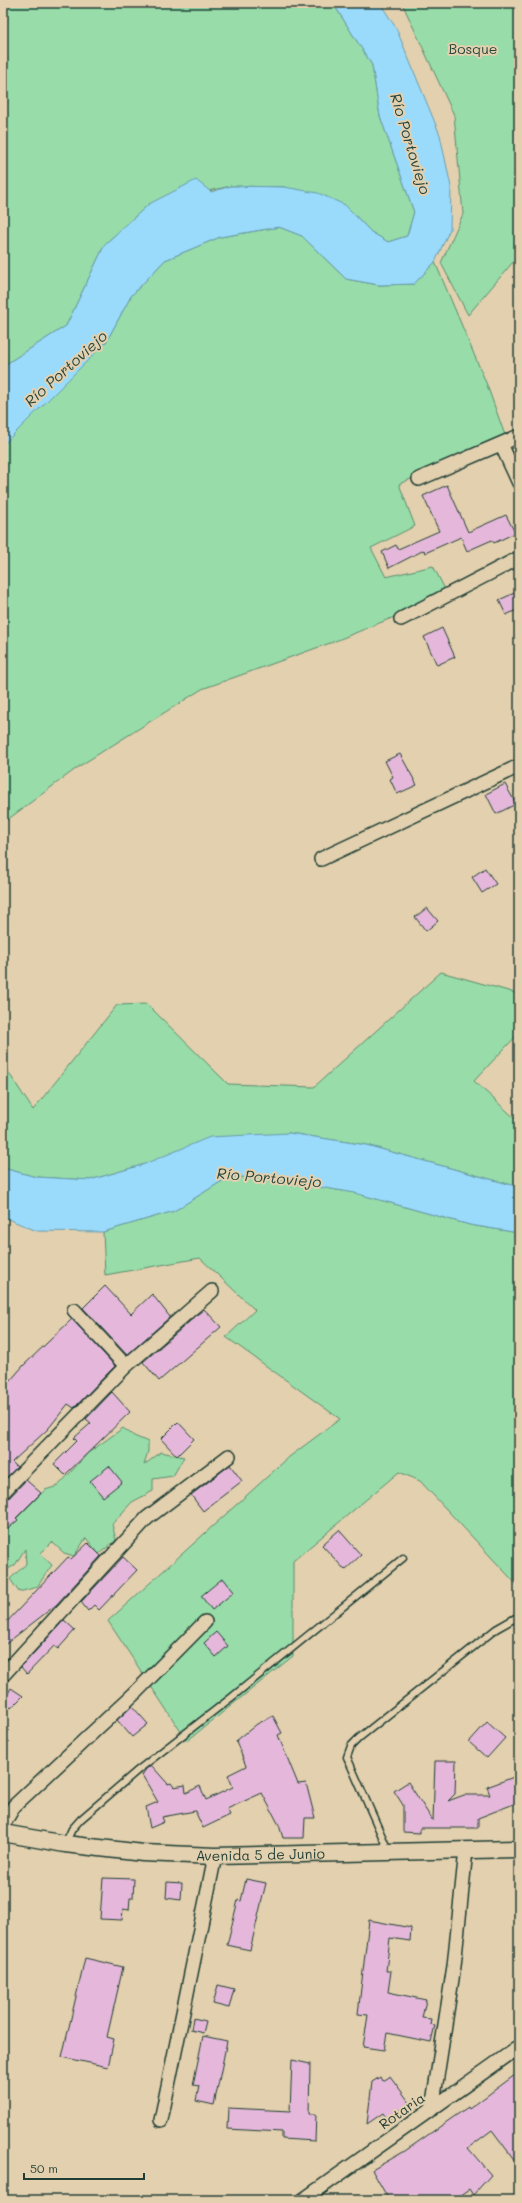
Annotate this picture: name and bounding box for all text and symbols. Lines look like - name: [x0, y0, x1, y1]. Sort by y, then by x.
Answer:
- park label: Bosque: [448, 39, 498, 58]
- water label: Río Portoviejo: [386, 91, 436, 197]
- water label: Río Portoviejo: [20, 326, 111, 411]
- water label: Río Portoviejo: [216, 1162, 322, 1192]
- street label: Avenida 5 de Junio: [196, 1843, 325, 1865]
- street label: Rotaria: [375, 2088, 429, 2133]
- scale bar: [24, 2155, 144, 2181]
- text: 50 m: [30, 2160, 58, 2176]

